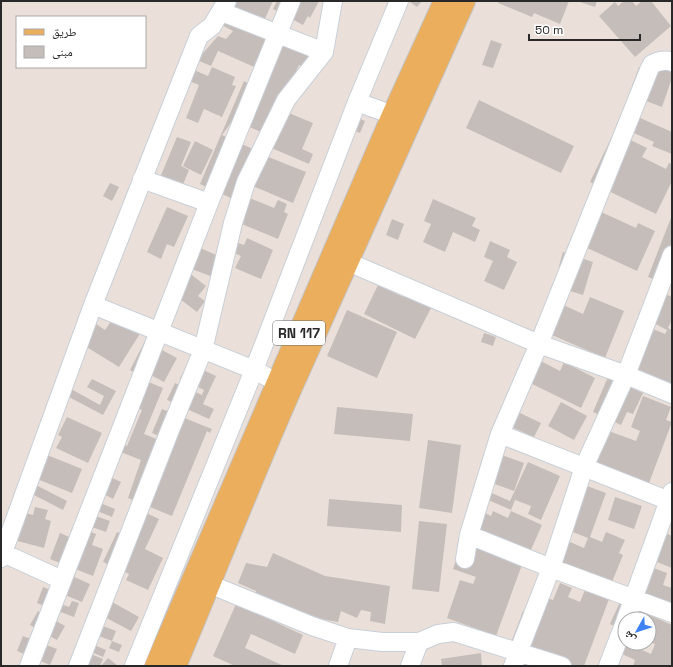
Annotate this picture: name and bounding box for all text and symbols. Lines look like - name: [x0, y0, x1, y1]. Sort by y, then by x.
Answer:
- legend: [16, 16, 146, 68]
- scale bar: [529, 16, 640, 42]
- text: 50 m: [535, 22, 563, 38]
- text: طريق: [52, 24, 77, 40]
- text: مبنى: [52, 44, 73, 60]
- road number: RN 117: [273, 321, 325, 345]
- north arrow: [617, 611, 657, 651]
- text: ش: [620, 627, 639, 646]

